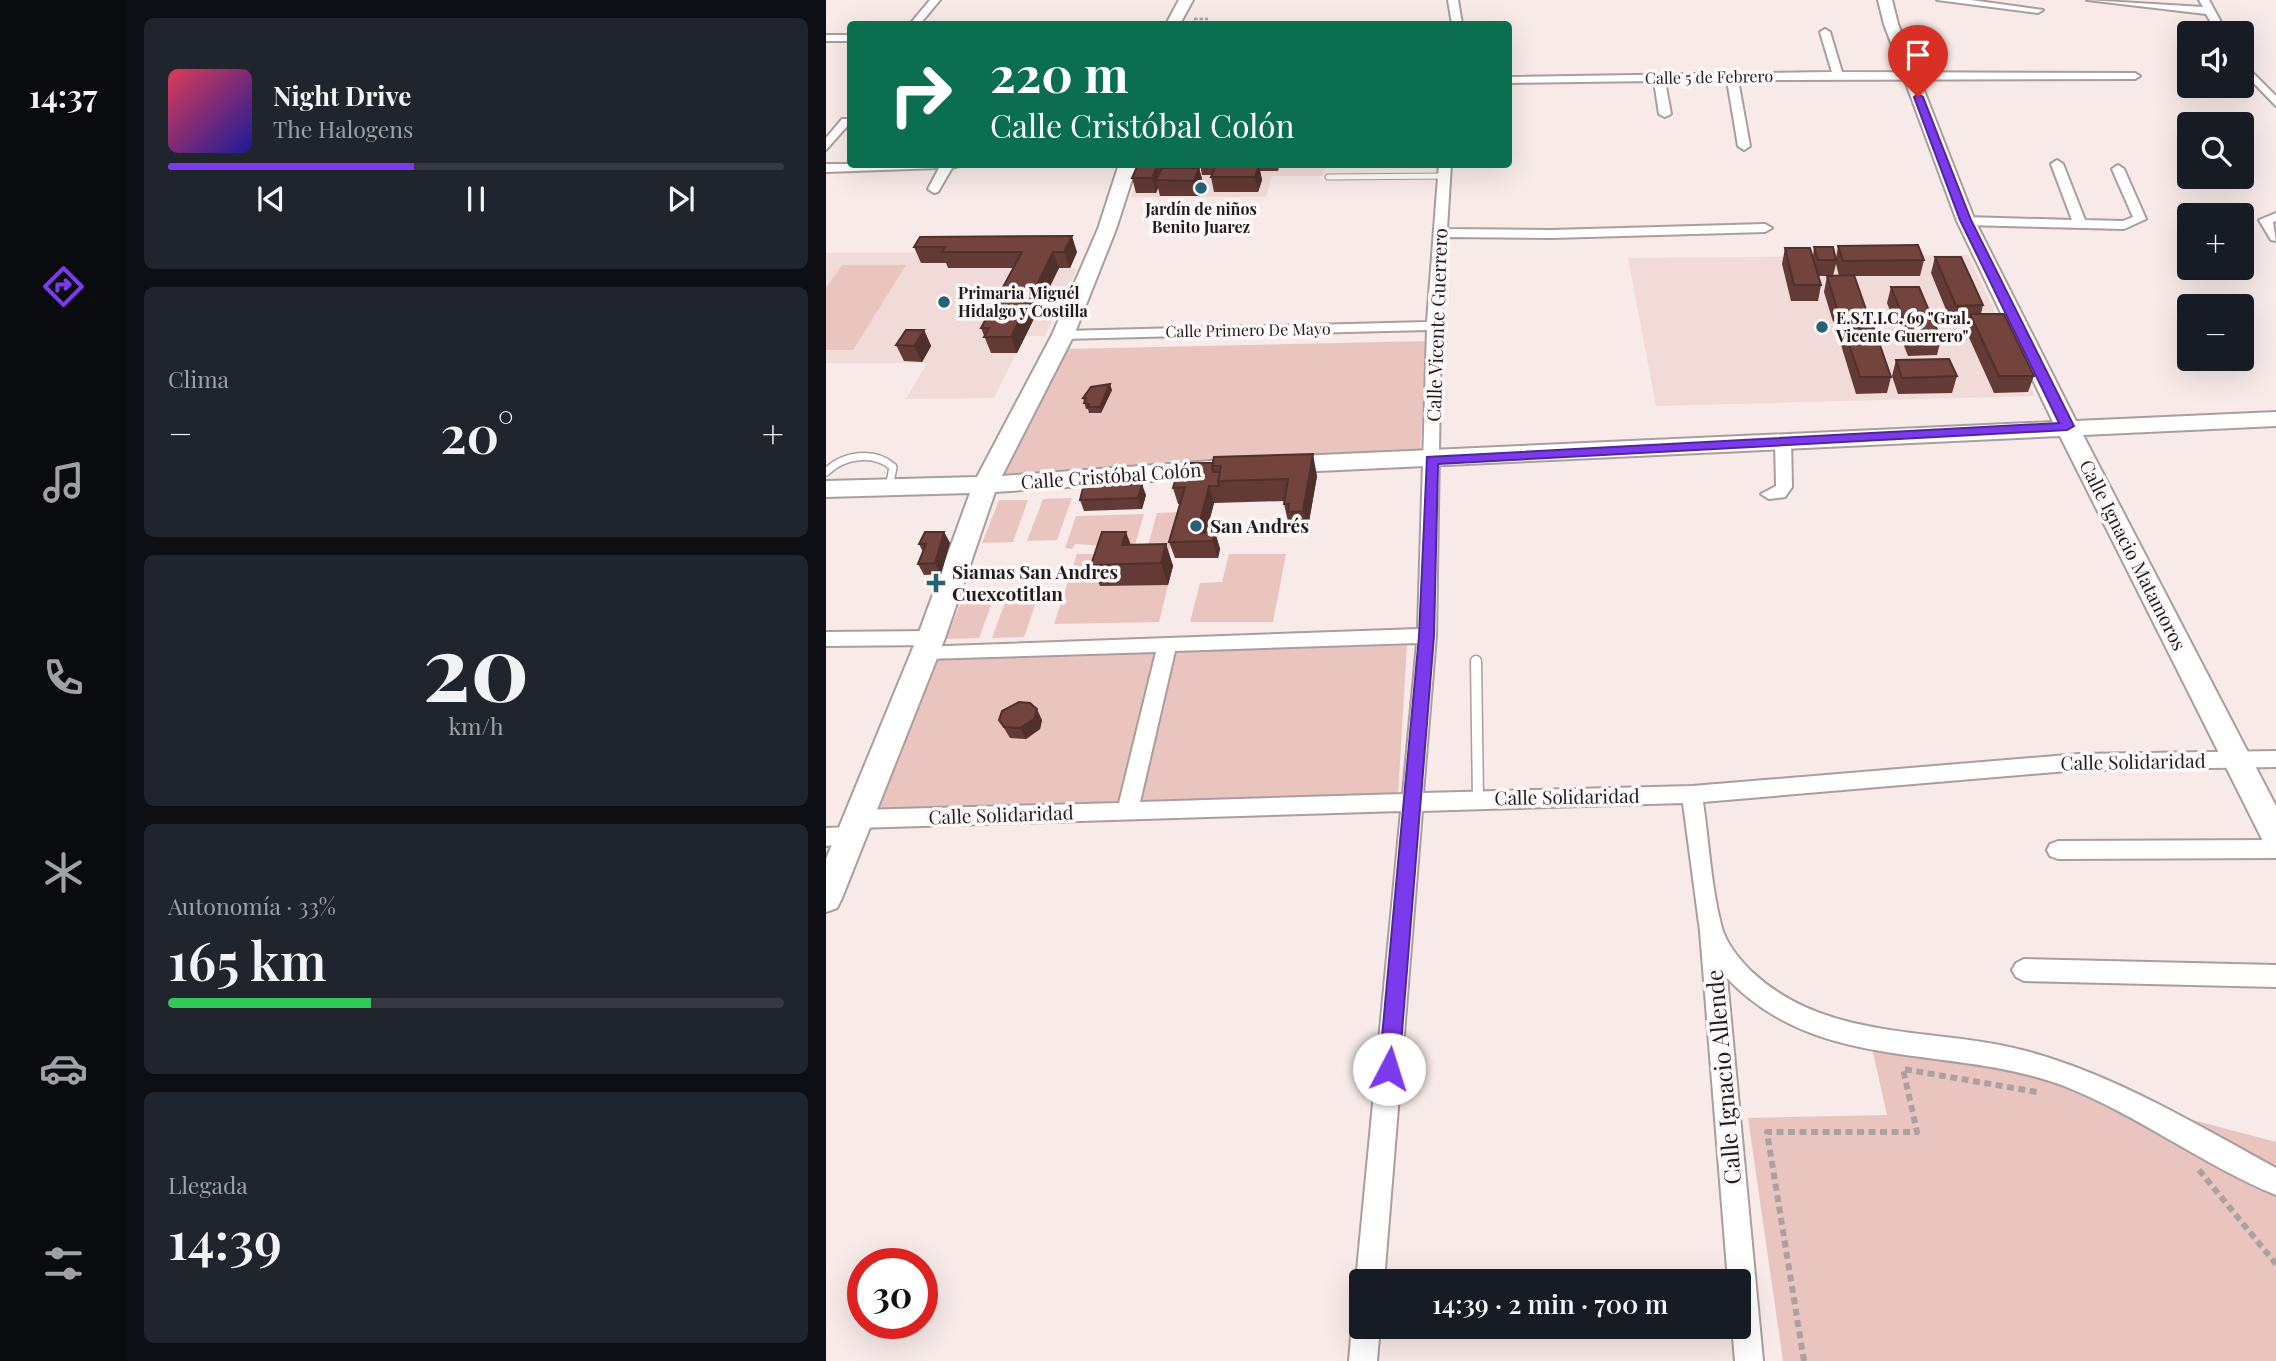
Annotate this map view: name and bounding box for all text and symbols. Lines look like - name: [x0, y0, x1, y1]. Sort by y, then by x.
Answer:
- map controls: [2177, 21, 2254, 371]
- button: sound: [2177, 21, 2254, 98]
- pin: [1888, 25, 1948, 97]
- icon: arrive: [1899, 36, 1937, 74]
- text: 220 m: [990, 40, 1129, 105]
- icon: right: [875, 49, 966, 140]
- street label: Calle 5 de Febrero: [1645, 65, 1773, 88]
- text: 14:37: [29, 73, 97, 116]
- text: Night Drive: [273, 78, 411, 113]
- text: Calle Cristóbal Colón: [990, 103, 1295, 146]
- button: search: [2177, 112, 2254, 189]
- text: The Halogens: [273, 113, 413, 144]
- icon: previous: [252, 180, 290, 218]
- icon: pause: [457, 180, 495, 218]
- icon: next: [662, 180, 700, 218]
- marker: Jardín de niños Benito Juarez: [1193, 180, 1209, 196]
- place label: Jardín de niños Benito Juarez: [1144, 198, 1257, 237]
- button: +: [2177, 203, 2254, 280]
- street label: Calle Vicente Guerrero: [1420, 228, 1452, 422]
- icon: directions: [39, 262, 88, 311]
- place label: Primaria Miguél Hidalgo y Costilla: [958, 282, 1089, 321]
- marker: Primaria Miguél Hidalgo y Costilla: [936, 294, 952, 310]
- button: −: [2177, 294, 2254, 371]
- place label: E.S.T.I.C. 69 "Gral. Vicente Guerrero": [1835, 307, 1970, 346]
- street label: Calle Primero De Mayo: [1165, 318, 1331, 341]
- marker: E.S.T.I.C. 69 "Gral. Vicente Guerrero": [1814, 319, 1830, 335]
- text: Clima: [168, 363, 229, 394]
- text: 20°: [440, 398, 514, 467]
- text: −: [168, 407, 193, 458]
- text: +: [762, 407, 784, 458]
- street label: Calle Ignacio Matamoros: [2074, 455, 2193, 654]
- street label: Calle Cristóbal Colón: [1020, 456, 1203, 494]
- icon: music: [39, 458, 88, 507]
- place label: San Andrés: [1210, 512, 1309, 538]
- marker: San Andrés: [1188, 518, 1204, 534]
- place label: Siamas San Andres Cuexcotitlan: [952, 558, 1118, 606]
- marker: Siamas San Andres Cuexcotitlan: [926, 573, 946, 593]
- text: 20: [423, 604, 529, 725]
- icon: phone: [39, 653, 88, 702]
- text: km/h: [448, 710, 504, 741]
- street label: Calle Solidaridad: [2060, 747, 2206, 775]
- street label: Calle Solidaridad: [1494, 782, 1640, 810]
- street label: Calle Solidaridad: [928, 798, 1074, 830]
- icon: climate: [39, 848, 88, 897]
- text: Autonomía · 33%: [168, 890, 336, 921]
- text: 165 km: [168, 925, 327, 994]
- street label: Calle Ignacio Allende: [1698, 968, 1747, 1186]
- position arrow: [1352, 1032, 1426, 1106]
- icon: car: [39, 1044, 88, 1093]
- text: Llegada: [168, 1169, 248, 1200]
- text: 14:39: [168, 1204, 282, 1273]
- icon: filters: [39, 1239, 88, 1288]
- speed limit sign: 30: [847, 1248, 938, 1339]
- text: 14:39 · 2 min · 700 m: [1432, 1286, 1668, 1321]

